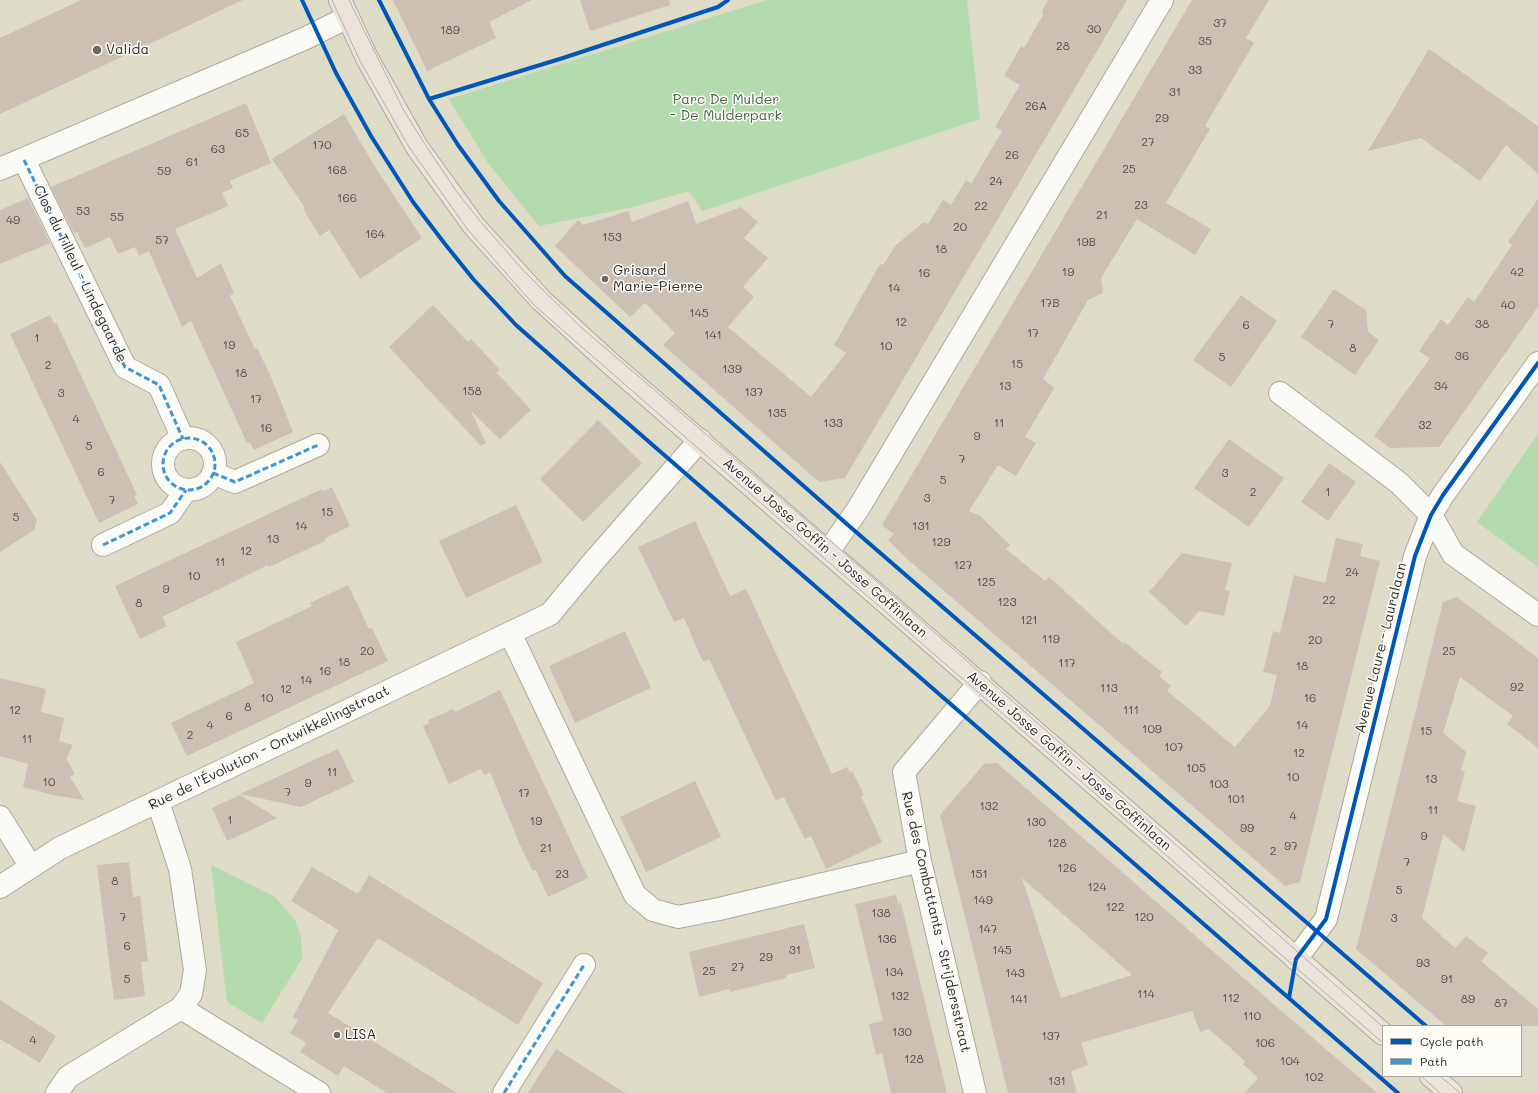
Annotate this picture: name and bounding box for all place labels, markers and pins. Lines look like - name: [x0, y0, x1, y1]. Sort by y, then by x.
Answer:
- place label: Valida: [106, 42, 149, 58]
- marker: Valida: [91, 44, 103, 56]
- place label: Grisard Marie-Pierre: [613, 263, 703, 296]
- marker: Grisard Marie-Pierre: [600, 274, 610, 284]
- place label: LISA: [345, 1027, 376, 1043]
- marker: LISA: [332, 1030, 342, 1040]

